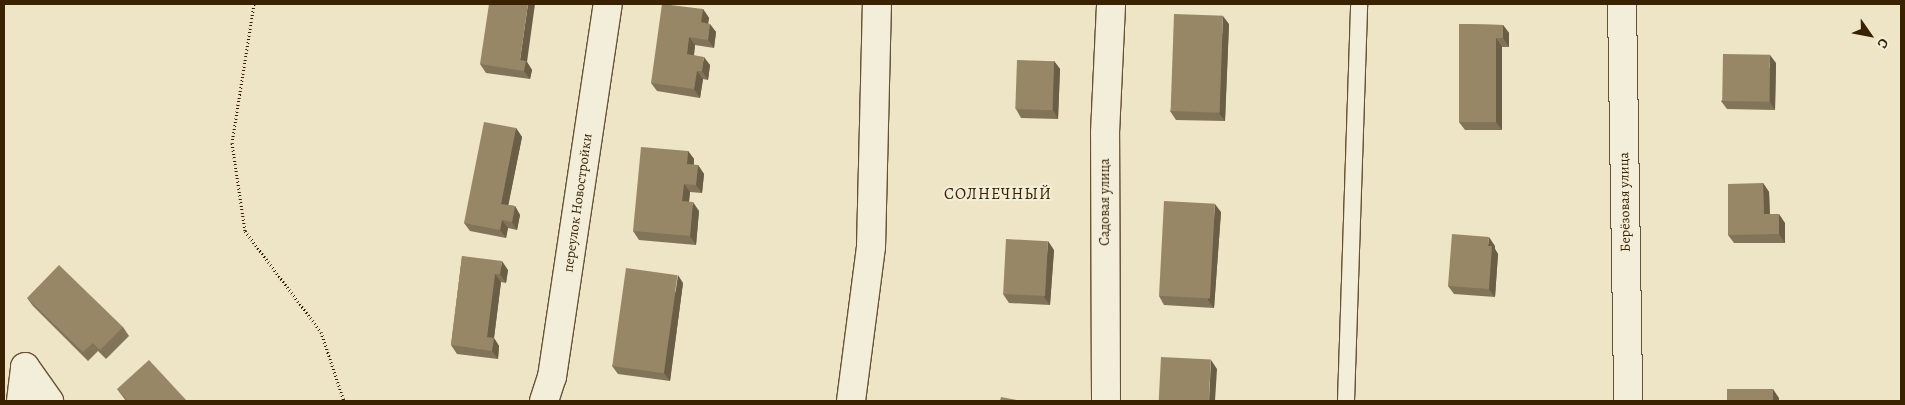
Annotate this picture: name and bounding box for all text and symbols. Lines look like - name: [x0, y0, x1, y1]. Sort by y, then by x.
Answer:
- north arrow: [1845, 10, 1895, 60]
- text: С: [1873, 35, 1893, 52]
- street label: переулок Новостройки: [560, 133, 596, 273]
- street label: Берёзовая улица: [1616, 152, 1634, 252]
- street label: Садовая улица: [1097, 158, 1113, 246]
- district label: СОЛНЕЧНЫЙ: [943, 184, 1053, 204]

